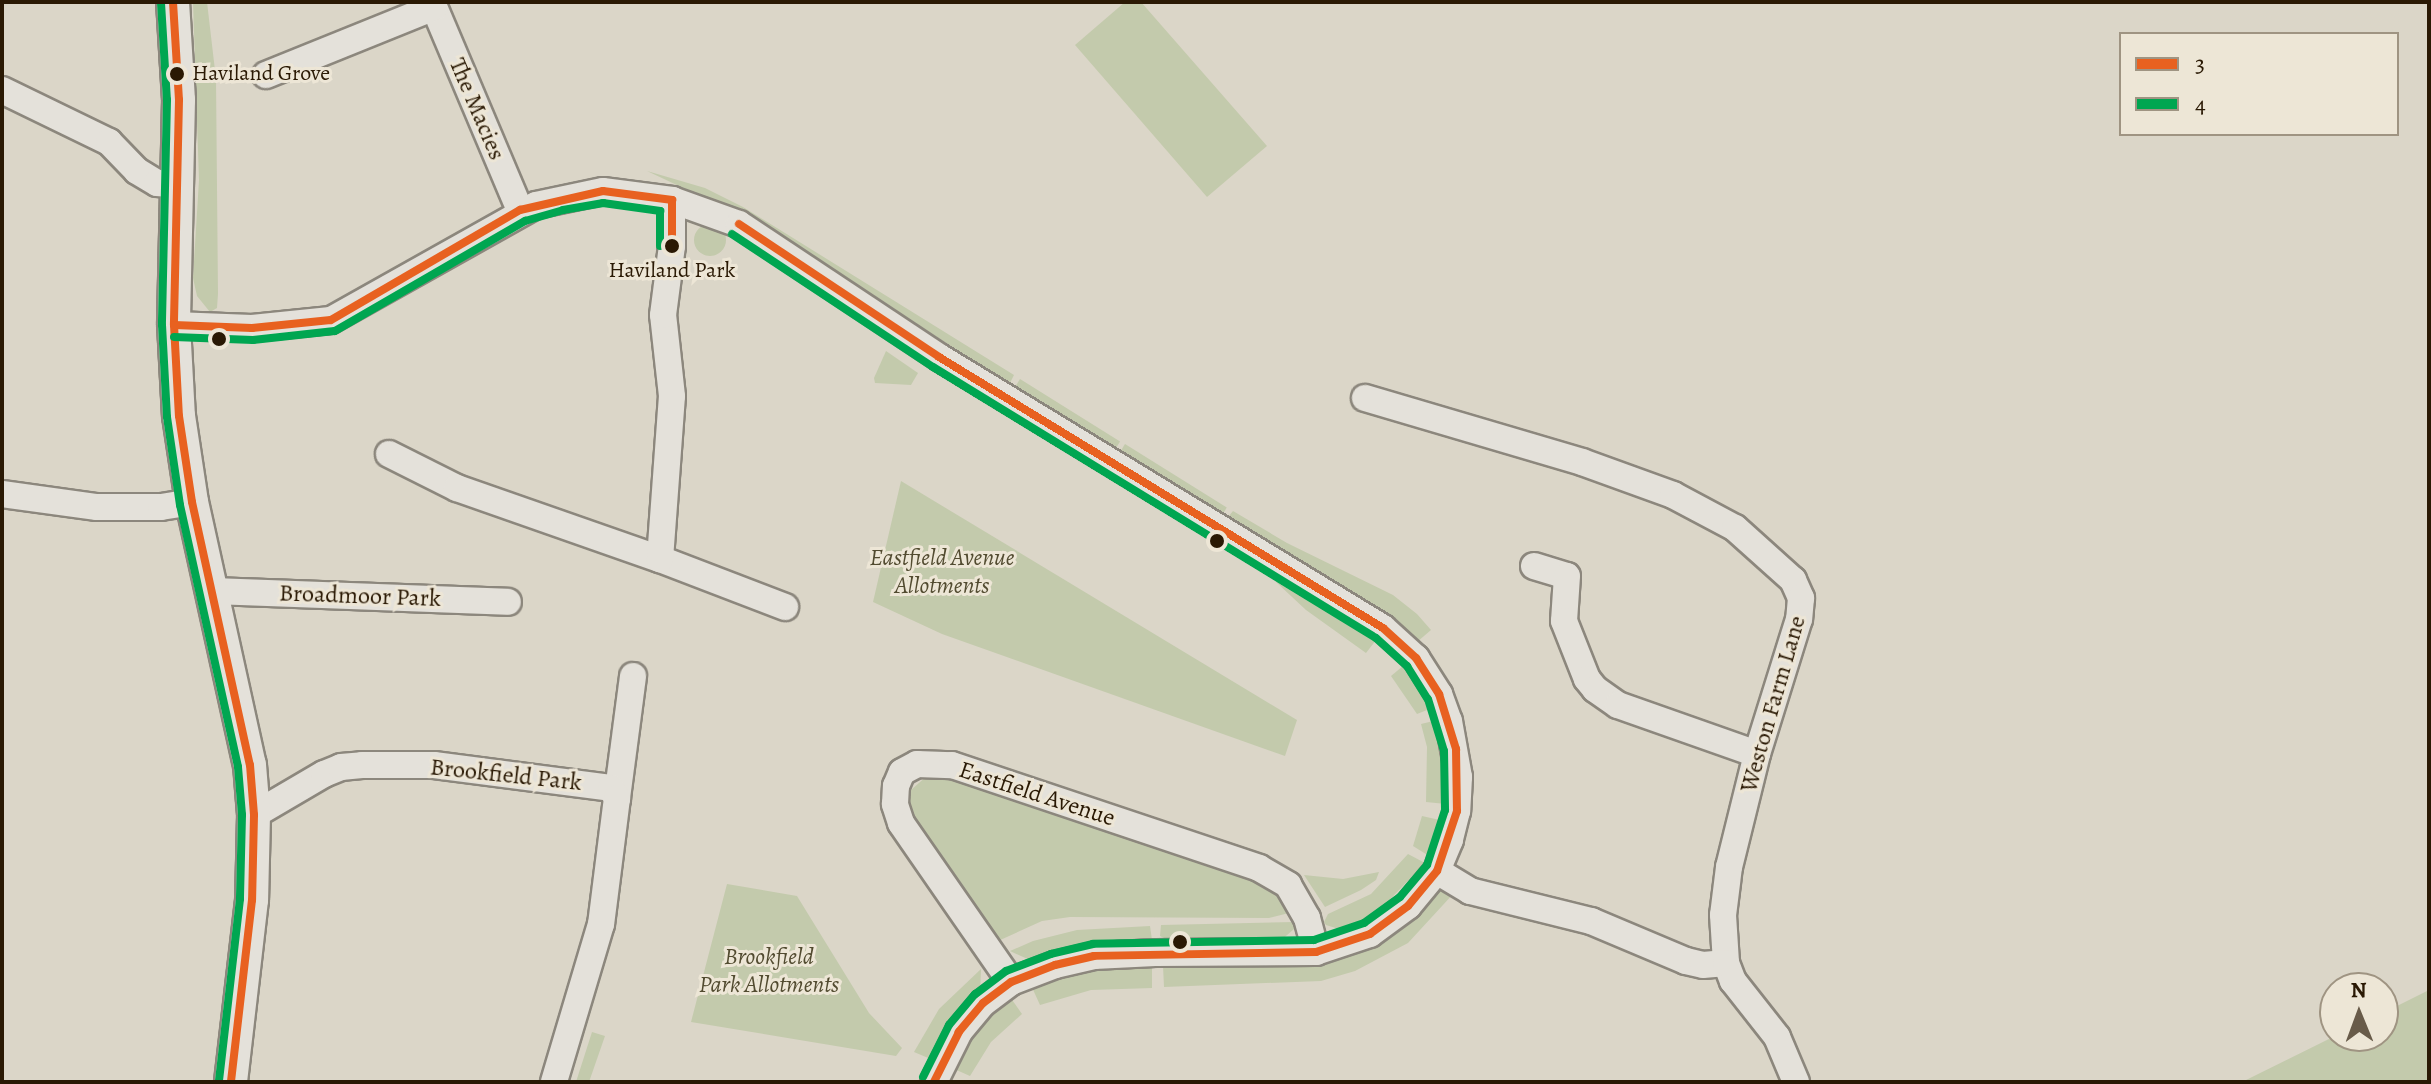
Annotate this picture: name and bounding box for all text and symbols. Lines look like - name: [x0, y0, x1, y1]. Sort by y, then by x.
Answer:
- legend: [2119, 32, 2399, 136]
- text: 3: [2195, 48, 2205, 80]
- street label: The Macies: [443, 54, 511, 164]
- place label: Haviland Grove: [192, 61, 330, 87]
- marker: Haviland Grove: [169, 66, 185, 82]
- text: 4: [2195, 88, 2206, 120]
- marker: Haviland Park: [664, 238, 680, 254]
- place label: Haviland Park: [608, 258, 736, 284]
- unlabelled marker: [211, 331, 227, 347]
- unlabelled marker: [1209, 533, 1225, 549]
- park label: Eastfield Avenue Allotments: [870, 544, 1014, 600]
- street label: Broadmoor Park: [279, 579, 441, 613]
- street label: Weston Farm Lane: [1734, 612, 1812, 796]
- street label: Brookfield Park: [429, 753, 583, 797]
- street label: Eastfield Avenue: [955, 755, 1119, 833]
- unlabelled marker: [1172, 934, 1188, 950]
- park label: Brookfield Park Allotments: [699, 943, 839, 999]
- north arrow: [2319, 972, 2399, 1052]
- text: N: [2350, 975, 2367, 1005]

